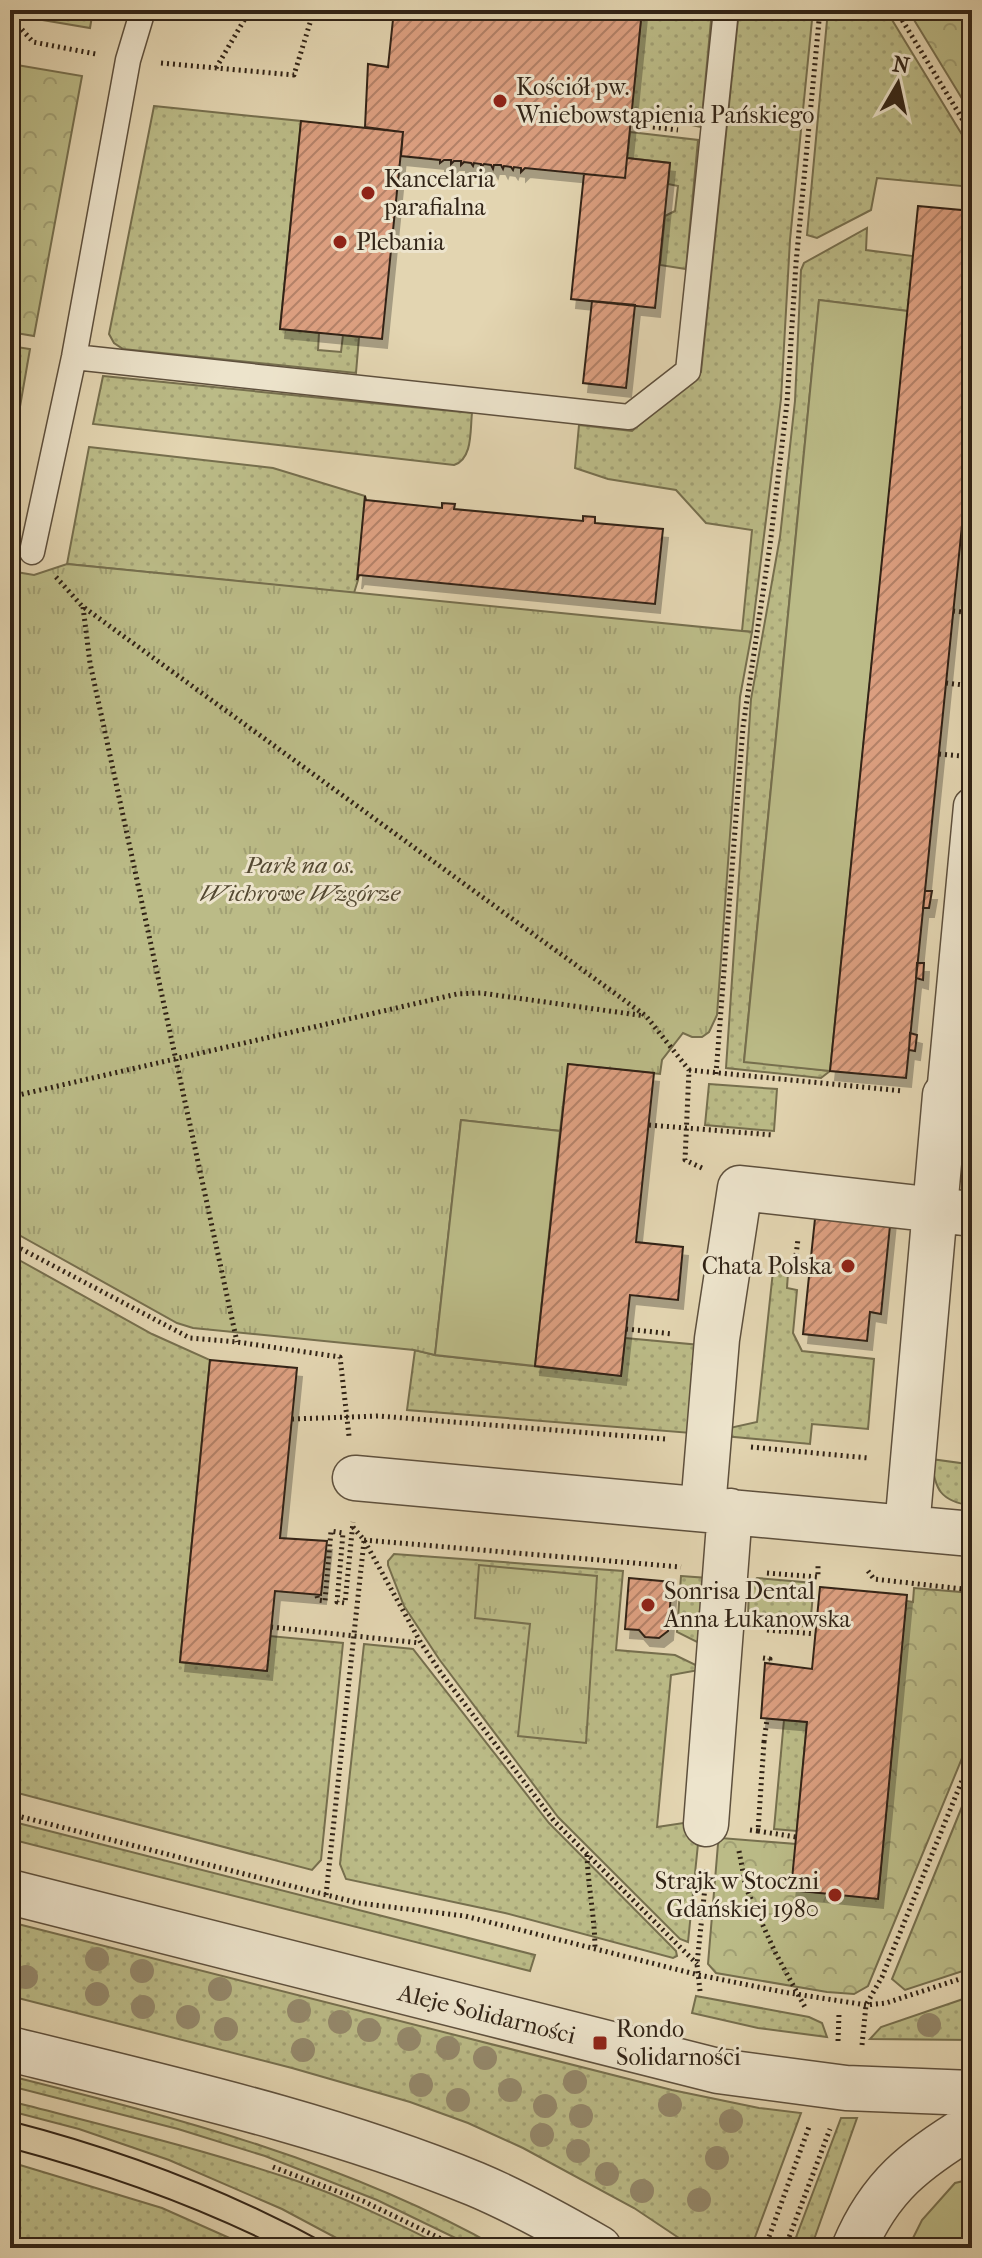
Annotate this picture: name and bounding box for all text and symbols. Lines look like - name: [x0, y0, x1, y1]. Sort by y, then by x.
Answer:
- north arrow: [858, 44, 938, 124]
- text: N: [891, 51, 912, 79]
- place label: Kościół pw. Wniebowstąpienia Pańskiego: [515, 73, 814, 130]
- marker: Kościół pw. Wniebowstąpienia Pańskiego: [491, 92, 509, 110]
- place label: Kancelaria parafialna: [383, 165, 496, 221]
- marker: Kancelaria parafialna: [359, 184, 377, 202]
- place label: Plebania: [356, 228, 445, 256]
- marker: Plebania: [331, 233, 349, 251]
- park label: Park na os. Wichrowe Wzgórze: [200, 851, 401, 907]
- place label: Chata Polska: [702, 1252, 833, 1280]
- marker: Chata Polska: [839, 1257, 857, 1275]
- place label: Sonrisa Dental Anna Łukanowska: [663, 1577, 852, 1633]
- marker: Sonrisa Dental Anna Łukanowska: [639, 1596, 657, 1614]
- place label: Strajk w Stoczni Gdańskiej 1980: [655, 1867, 819, 1923]
- marker: Strajk w Stoczni Gdańskiej 1980: [826, 1886, 844, 1904]
- street label: Aleje Solidarności: [394, 1978, 579, 2050]
- place label: Rondo Solidarności: [616, 2015, 741, 2071]
- marker: Rondo Solidarności: [591, 2034, 609, 2052]

